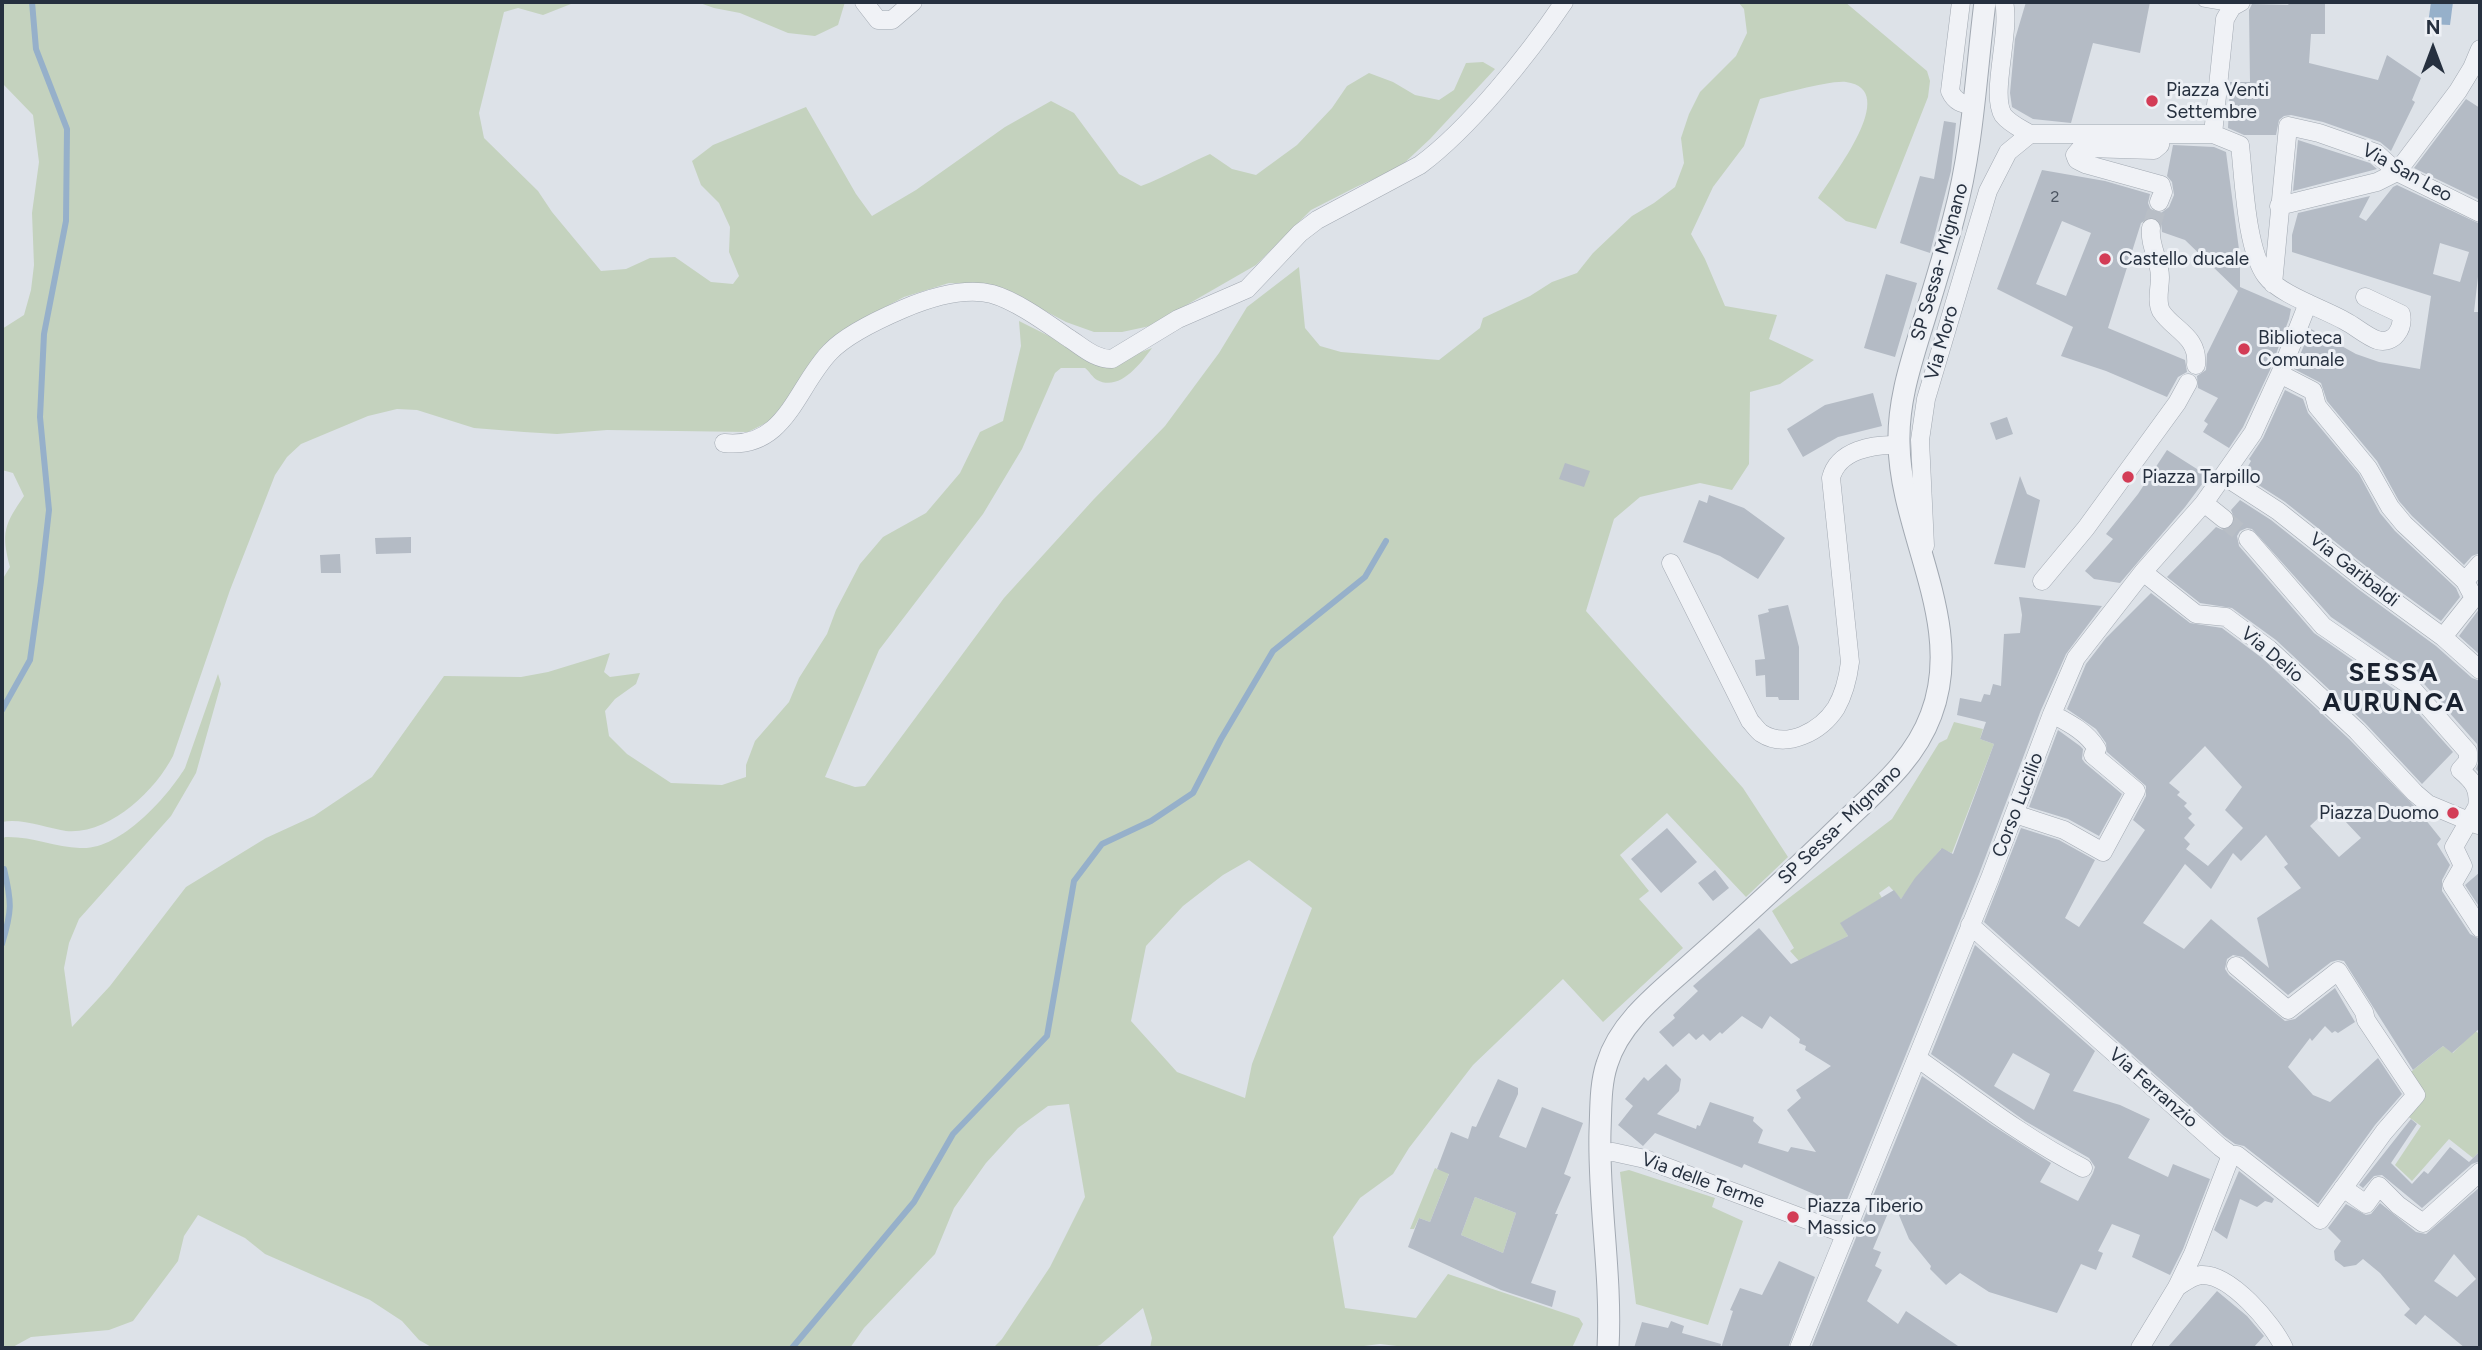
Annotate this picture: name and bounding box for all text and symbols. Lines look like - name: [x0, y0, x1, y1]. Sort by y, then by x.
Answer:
- north arrow: [2398, 14, 2468, 84]
- text: N: [2426, 16, 2440, 39]
- place label: Piazza Venti Settembre: [2166, 79, 2269, 123]
- marker: Piazza Venti Settembre: [2144, 93, 2160, 109]
- street label: Via San Leo: [2358, 139, 2456, 207]
- street label: SP Sessa- Mignano: [1907, 181, 1973, 343]
- house number: 2: [2051, 187, 2059, 207]
- place label: Castello ducale: [2119, 248, 2249, 270]
- marker: Castello ducale: [2097, 251, 2113, 267]
- street label: Via Moro: [1920, 303, 1964, 383]
- place label: Biblioteca Comunale: [2258, 327, 2344, 371]
- marker: Biblioteca Comunale: [2236, 341, 2252, 357]
- place label: Piazza Tarpillo: [2142, 466, 2261, 488]
- marker: Piazza Tarpillo: [2120, 469, 2136, 485]
- street label: Via Garibaldi: [2305, 528, 2403, 612]
- street label: Via Delio: [2236, 622, 2308, 688]
- district label: SESSA AURUNCA: [2323, 657, 2465, 718]
- street label: Corso Lucilio: [1988, 749, 2048, 861]
- street label: SP Sessa- Mignano: [1773, 760, 1907, 890]
- place label: Piazza Duomo: [2319, 802, 2439, 824]
- marker: Piazza Duomo: [2445, 805, 2461, 821]
- street label: Via Ferranzio: [2104, 1043, 2202, 1133]
- street label: Via delle Terme: [1638, 1148, 1768, 1214]
- place label: Piazza Tiberio Massico: [1807, 1195, 1923, 1239]
- marker: Piazza Tiberio Massico: [1785, 1209, 1801, 1225]

